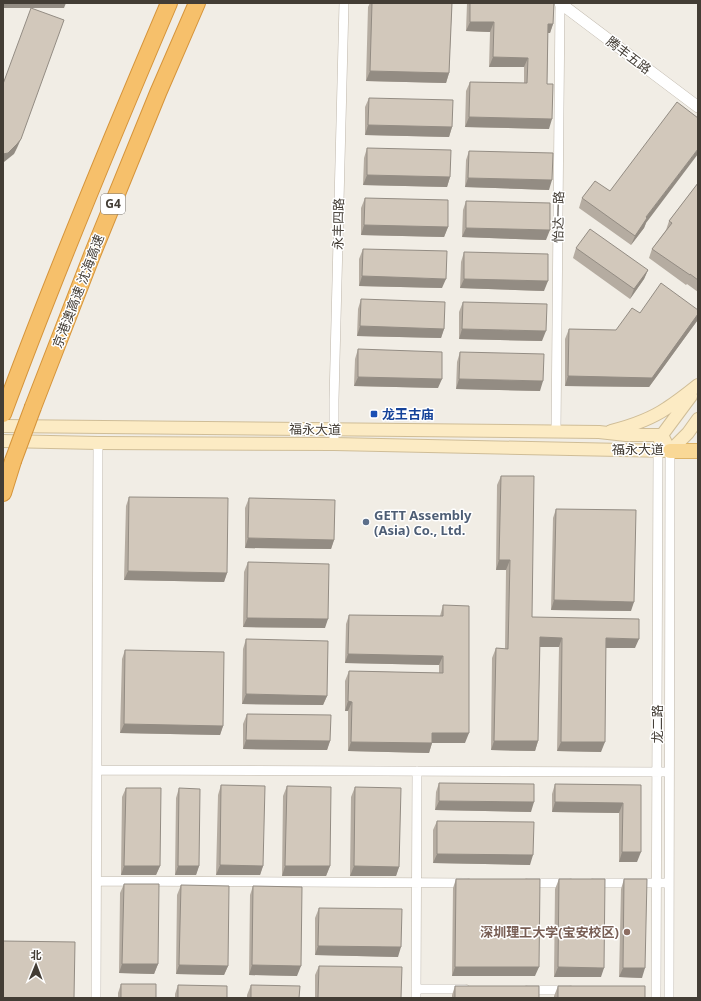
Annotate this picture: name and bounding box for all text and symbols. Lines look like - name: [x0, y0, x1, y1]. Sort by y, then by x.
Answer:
- street label: 腾丰五路: [603, 32, 655, 78]
- street label: 怡达一路: [549, 191, 567, 243]
- road number: G4: [101, 194, 125, 214]
- street label: 永丰四路: [329, 198, 347, 250]
- street label: 京港澳高速 沈海高速: [48, 232, 108, 350]
- place label: 龙王古庙: [382, 405, 434, 423]
- marker: 龙王古庙: [369, 409, 379, 419]
- street label: 福永大道: [289, 420, 341, 438]
- street label: 福永大道: [612, 440, 664, 458]
- place label: GETT Assembly (Asia) Co., Ltd.: [374, 506, 472, 539]
- marker: GETT Assembly (Asia) Co., Ltd.: [361, 517, 371, 527]
- street label: 龙二路: [648, 704, 666, 744]
- place label: 深圳理工大学(宝安校区): [480, 923, 619, 941]
- marker: 深圳理工大学(宝安校区): [622, 927, 632, 937]
- north arrow: [16, 945, 56, 985]
- text: 北: [31, 947, 42, 962]

